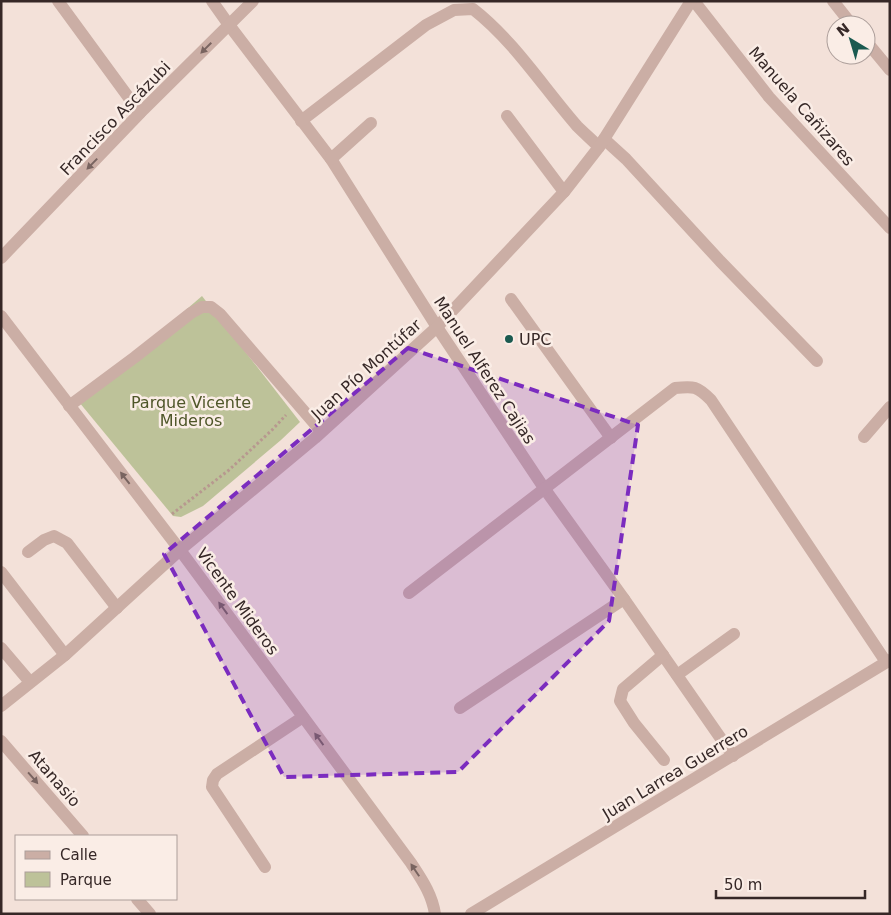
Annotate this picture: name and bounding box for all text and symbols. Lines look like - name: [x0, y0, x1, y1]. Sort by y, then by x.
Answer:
- north arrow: [826, 15, 876, 65]
- text: N: [833, 20, 853, 40]
- one-way arrow: [200, 42, 212, 54]
- street label: Manuela Cañizares: [745, 43, 858, 170]
- street label: Francisco Ascázubi: [56, 57, 175, 179]
- one-way arrow: [86, 157, 98, 169]
- street label: Manuel Alferez Cajias: [430, 293, 539, 447]
- street label: Juan Pío Montúfar: [307, 315, 425, 424]
- place label: UPC: [519, 330, 552, 349]
- marker: UPC: [503, 333, 515, 345]
- park label: Parque Vicente Mideros: [131, 393, 251, 430]
- one-way arrow: [120, 471, 130, 485]
- street label: Vicente Mideros: [192, 544, 283, 659]
- one-way arrow: [218, 601, 228, 615]
- street label: Juan Larrea Guerrero: [598, 721, 752, 824]
- one-way arrow: [314, 732, 324, 746]
- street label: Atanasio: [25, 746, 85, 811]
- one-way arrow: [27, 772, 38, 784]
- legend: [15, 835, 178, 900]
- text: Calle: [60, 846, 97, 864]
- one-way arrow: [410, 863, 420, 877]
- scale bar: [716, 868, 865, 900]
- text: Parque: [60, 871, 112, 889]
- text: 50 m: [724, 876, 762, 894]

